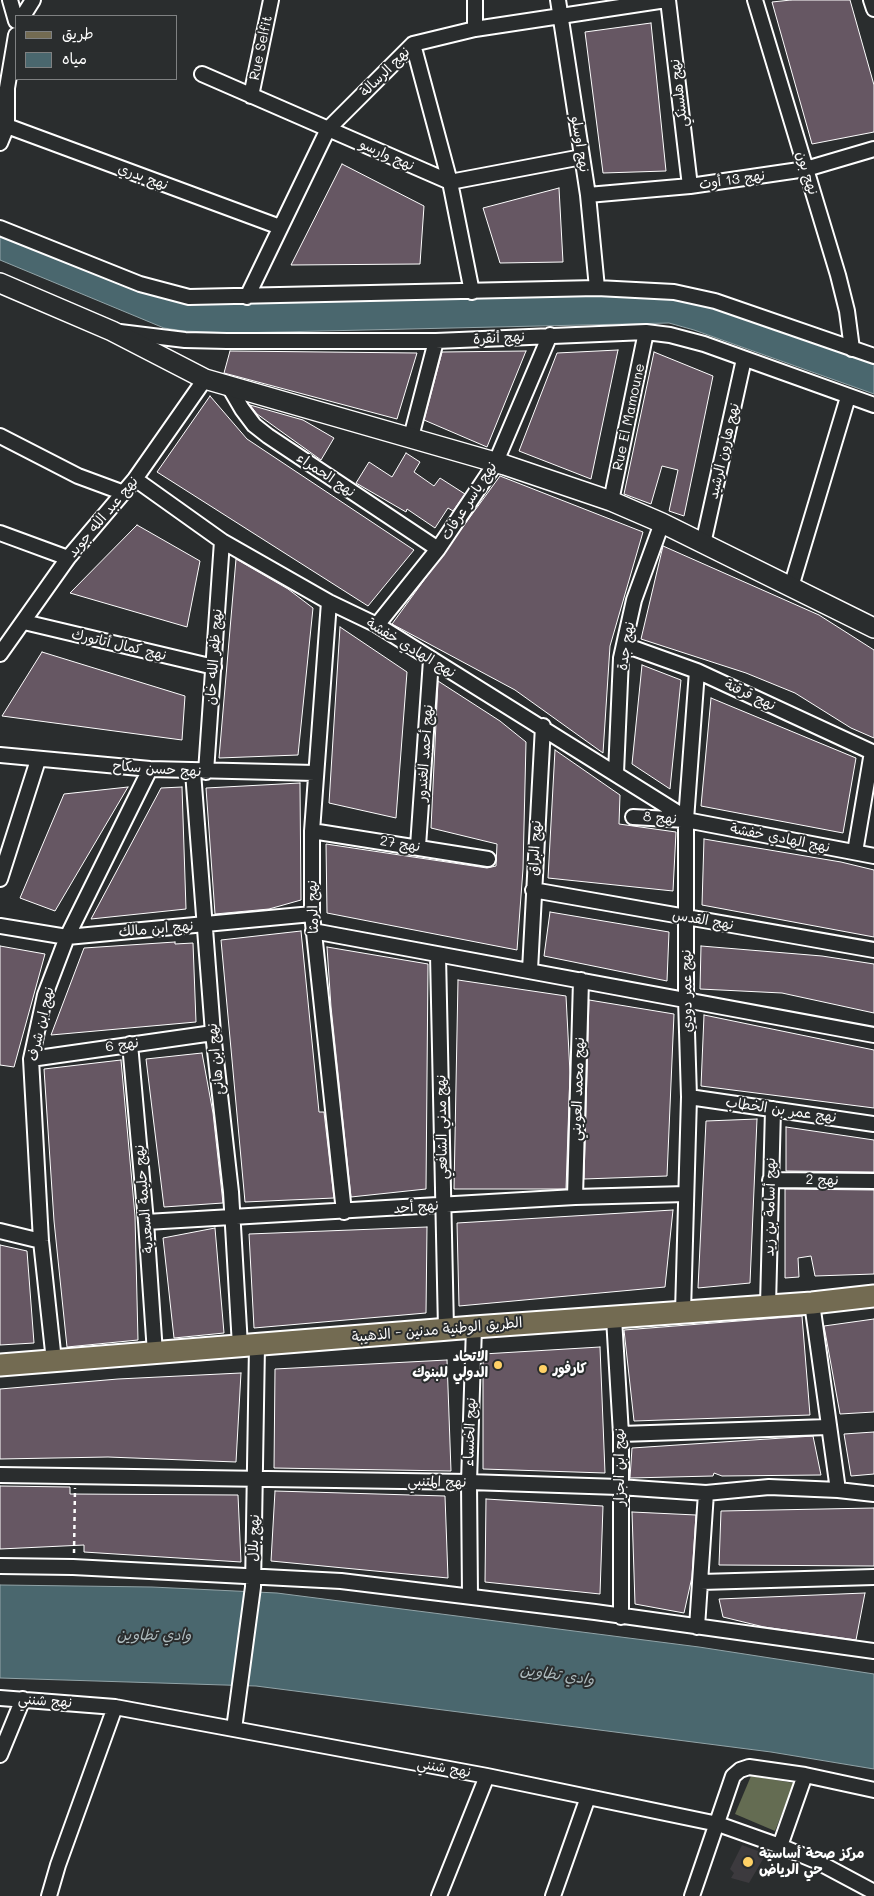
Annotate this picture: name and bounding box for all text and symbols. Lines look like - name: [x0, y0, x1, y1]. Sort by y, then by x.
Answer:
- street label: Rue Selfit: [246, 14, 276, 82]
- legend: [15, 15, 178, 80]
- text: طريق: [62, 23, 94, 43]
- street label: نهج الرسالة: [357, 44, 413, 100]
- text: مياه: [62, 48, 87, 68]
- street label: نهج هلسنكي: [666, 58, 692, 128]
- street label: نهج اوسلو: [567, 115, 593, 173]
- street label: نهج وارسو: [357, 136, 417, 174]
- street label: نهج بون: [792, 149, 822, 197]
- street label: نهج بدري: [115, 160, 171, 194]
- street label: نهج 13 أوت: [698, 167, 766, 193]
- street label: نهج أنقرة: [473, 328, 525, 348]
- street label: Rue El Mamoune: [609, 362, 649, 472]
- street label: نهج هارون الرشيد: [705, 401, 743, 501]
- street label: نهج الحمراء: [294, 449, 358, 501]
- street label: نهج ياسر عرفات: [438, 459, 500, 543]
- street label: نهج عبد الله جويد: [64, 473, 142, 561]
- street label: نهج ظفر الله خان: [202, 608, 226, 706]
- street label: نهج الهادي خفشة: [363, 615, 459, 681]
- street label: نهج جدة: [614, 620, 638, 672]
- street label: نهج كمال أتاتورك: [70, 626, 168, 664]
- street label: نهج قرقنة: [722, 676, 778, 714]
- street label: نهج أحمد الغندور: [413, 704, 437, 802]
- street label: نهج حسن سكاح: [112, 758, 202, 780]
- street label: نهج 8: [643, 808, 677, 828]
- street label: نهج البراق: [525, 820, 545, 876]
- street label: نهج الهادي خفشة: [729, 820, 831, 856]
- street label: نهج 27: [379, 833, 421, 855]
- street label: نهج الرمثا: [304, 880, 322, 934]
- street label: نهج القدس: [671, 906, 735, 934]
- street label: نهج ابن مالك: [118, 917, 194, 941]
- street label: نهج عمر دودي: [678, 949, 696, 1033]
- street label: نهج ابن شرف: [24, 985, 58, 1063]
- street label: نهج ابن هانئ: [204, 1022, 228, 1096]
- street label: نهج 6: [104, 1034, 140, 1056]
- street label: نهج محمد العويني: [568, 1037, 588, 1141]
- street label: نهج مدني الشافعي: [433, 1075, 451, 1179]
- street label: نهج عمر بن الخطاب: [724, 1094, 838, 1126]
- street label: نهج حليمة السعدية: [131, 1144, 157, 1254]
- street label: نهج أسامة بن زيد: [761, 1158, 779, 1256]
- street label: نهج 2: [805, 1171, 839, 1189]
- street label: نهج أحد: [393, 1197, 439, 1217]
- street label: الطريق الوطنية مدنين - الذهيبة: [351, 1314, 523, 1346]
- place label: الاتحاد الدولي للبنوك: [412, 1349, 488, 1381]
- marker: الاتحاد الدولي للبنوك: [492, 1359, 504, 1371]
- place label: كارفور: [553, 1361, 587, 1377]
- marker: كارفور: [537, 1363, 549, 1375]
- street label: نهج الخنساء: [460, 1397, 480, 1467]
- street label: نهج ابن الجزار: [612, 1428, 628, 1506]
- street label: نهج المتنبي: [407, 1473, 467, 1491]
- street label: نهج بلال: [245, 1514, 263, 1562]
- water label: وادي تطاوين: [117, 1626, 191, 1644]
- water label: وادي تطاوين: [519, 1661, 595, 1689]
- street label: نهج شنني: [17, 1691, 73, 1711]
- street label: نهج شنني: [416, 1755, 472, 1781]
- place label: مركز صحة أساسية حي الرياض: [759, 1846, 864, 1878]
- marker: مركز صحة أساسية حي الرياض: [741, 1855, 755, 1869]

